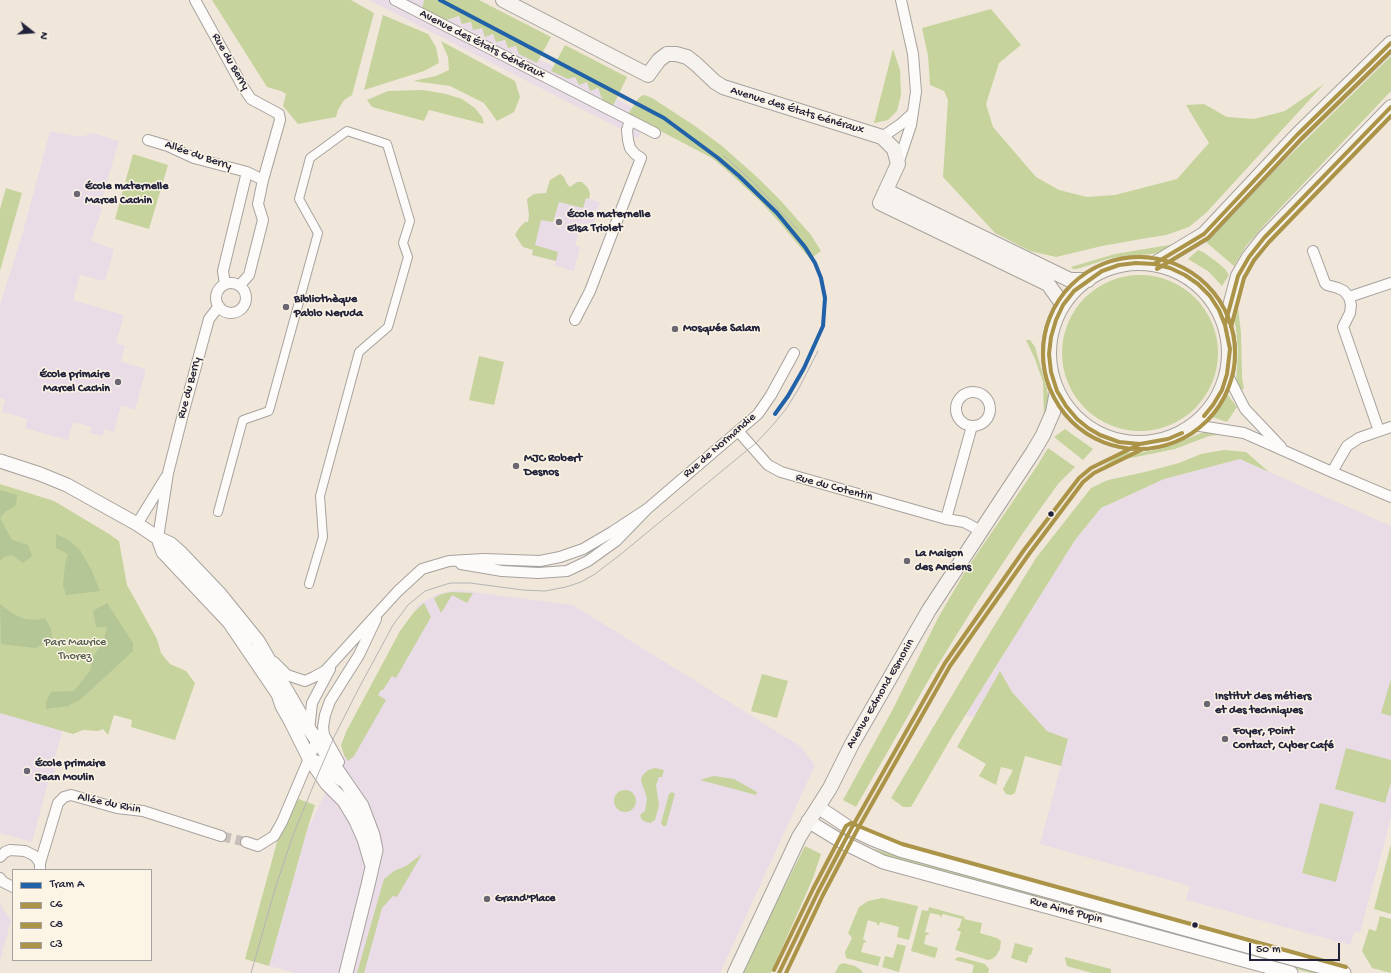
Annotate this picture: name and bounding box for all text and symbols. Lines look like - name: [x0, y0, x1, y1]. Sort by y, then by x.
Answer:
- street label: Avenue des États Généraux: [417, 7, 547, 83]
- north arrow: [12, 12, 52, 52]
- text: N: [37, 30, 50, 41]
- street label: Rue du Berry: [208, 31, 252, 93]
- street label: Avenue des États Généraux: [728, 84, 866, 138]
- street label: Allée du Berry: [163, 138, 233, 174]
- place label: École maternelle Marcel Cachin: [85, 180, 168, 208]
- marker: École maternelle Marcel Cachin: [72, 189, 82, 199]
- place label: École maternelle Elsa Triolet: [567, 208, 650, 236]
- marker: École maternelle Elsa Triolet: [554, 217, 564, 227]
- place label: Bibliothèque Pablo Neruda: [294, 293, 363, 321]
- marker: Bibliothèque Pablo Neruda: [281, 302, 291, 312]
- place label: Mosquée Salam: [683, 322, 760, 336]
- marker: Mosquée Salam: [670, 324, 680, 334]
- street label: Rue du Berry: [175, 356, 205, 420]
- place label: École primaire Marcel Cachin: [40, 368, 110, 396]
- marker: École primaire Marcel Cachin: [113, 377, 123, 387]
- street label: Rue de Normandie: [681, 410, 759, 482]
- place label: MJC Robert Desnos: [524, 452, 582, 480]
- marker: MJC Robert Desnos: [511, 461, 521, 471]
- street label: Rue du Cotentin: [794, 471, 874, 505]
- unlabelled marker: [1046, 509, 1056, 519]
- place label: La Maison des Anciens: [915, 547, 971, 575]
- marker: La Maison des Anciens: [902, 556, 912, 566]
- park label: Parc Maurice Thorez: [44, 636, 106, 664]
- street label: Avenue Edmond Esmonin: [844, 637, 918, 751]
- place label: Institut des métiers et des techniques: [1215, 690, 1311, 718]
- marker: Institut des métiers et des techniques: [1202, 699, 1212, 709]
- place label: Foyer, Point Contact, Cyber Café: [1233, 725, 1334, 753]
- marker: Foyer, Point Contact, Cyber Café: [1220, 734, 1230, 744]
- place label: École primaire Jean Moulin: [35, 757, 105, 785]
- marker: École primaire Jean Moulin: [22, 766, 32, 776]
- street label: Allée du Rhin: [76, 790, 142, 818]
- legend: [12, 869, 152, 961]
- text: Tram A: [50, 878, 84, 892]
- place label: Grand'Place: [495, 892, 555, 906]
- marker: Grand'Place: [482, 894, 492, 904]
- street label: Rue Aimé Pupin: [1028, 894, 1104, 928]
- text: C6: [50, 898, 63, 912]
- text: C8: [50, 918, 63, 932]
- unlabelled marker: [1190, 920, 1200, 930]
- scale bar: [1251, 935, 1342, 961]
- text: C3: [50, 938, 63, 952]
- text: 50 m: [1256, 943, 1281, 957]

